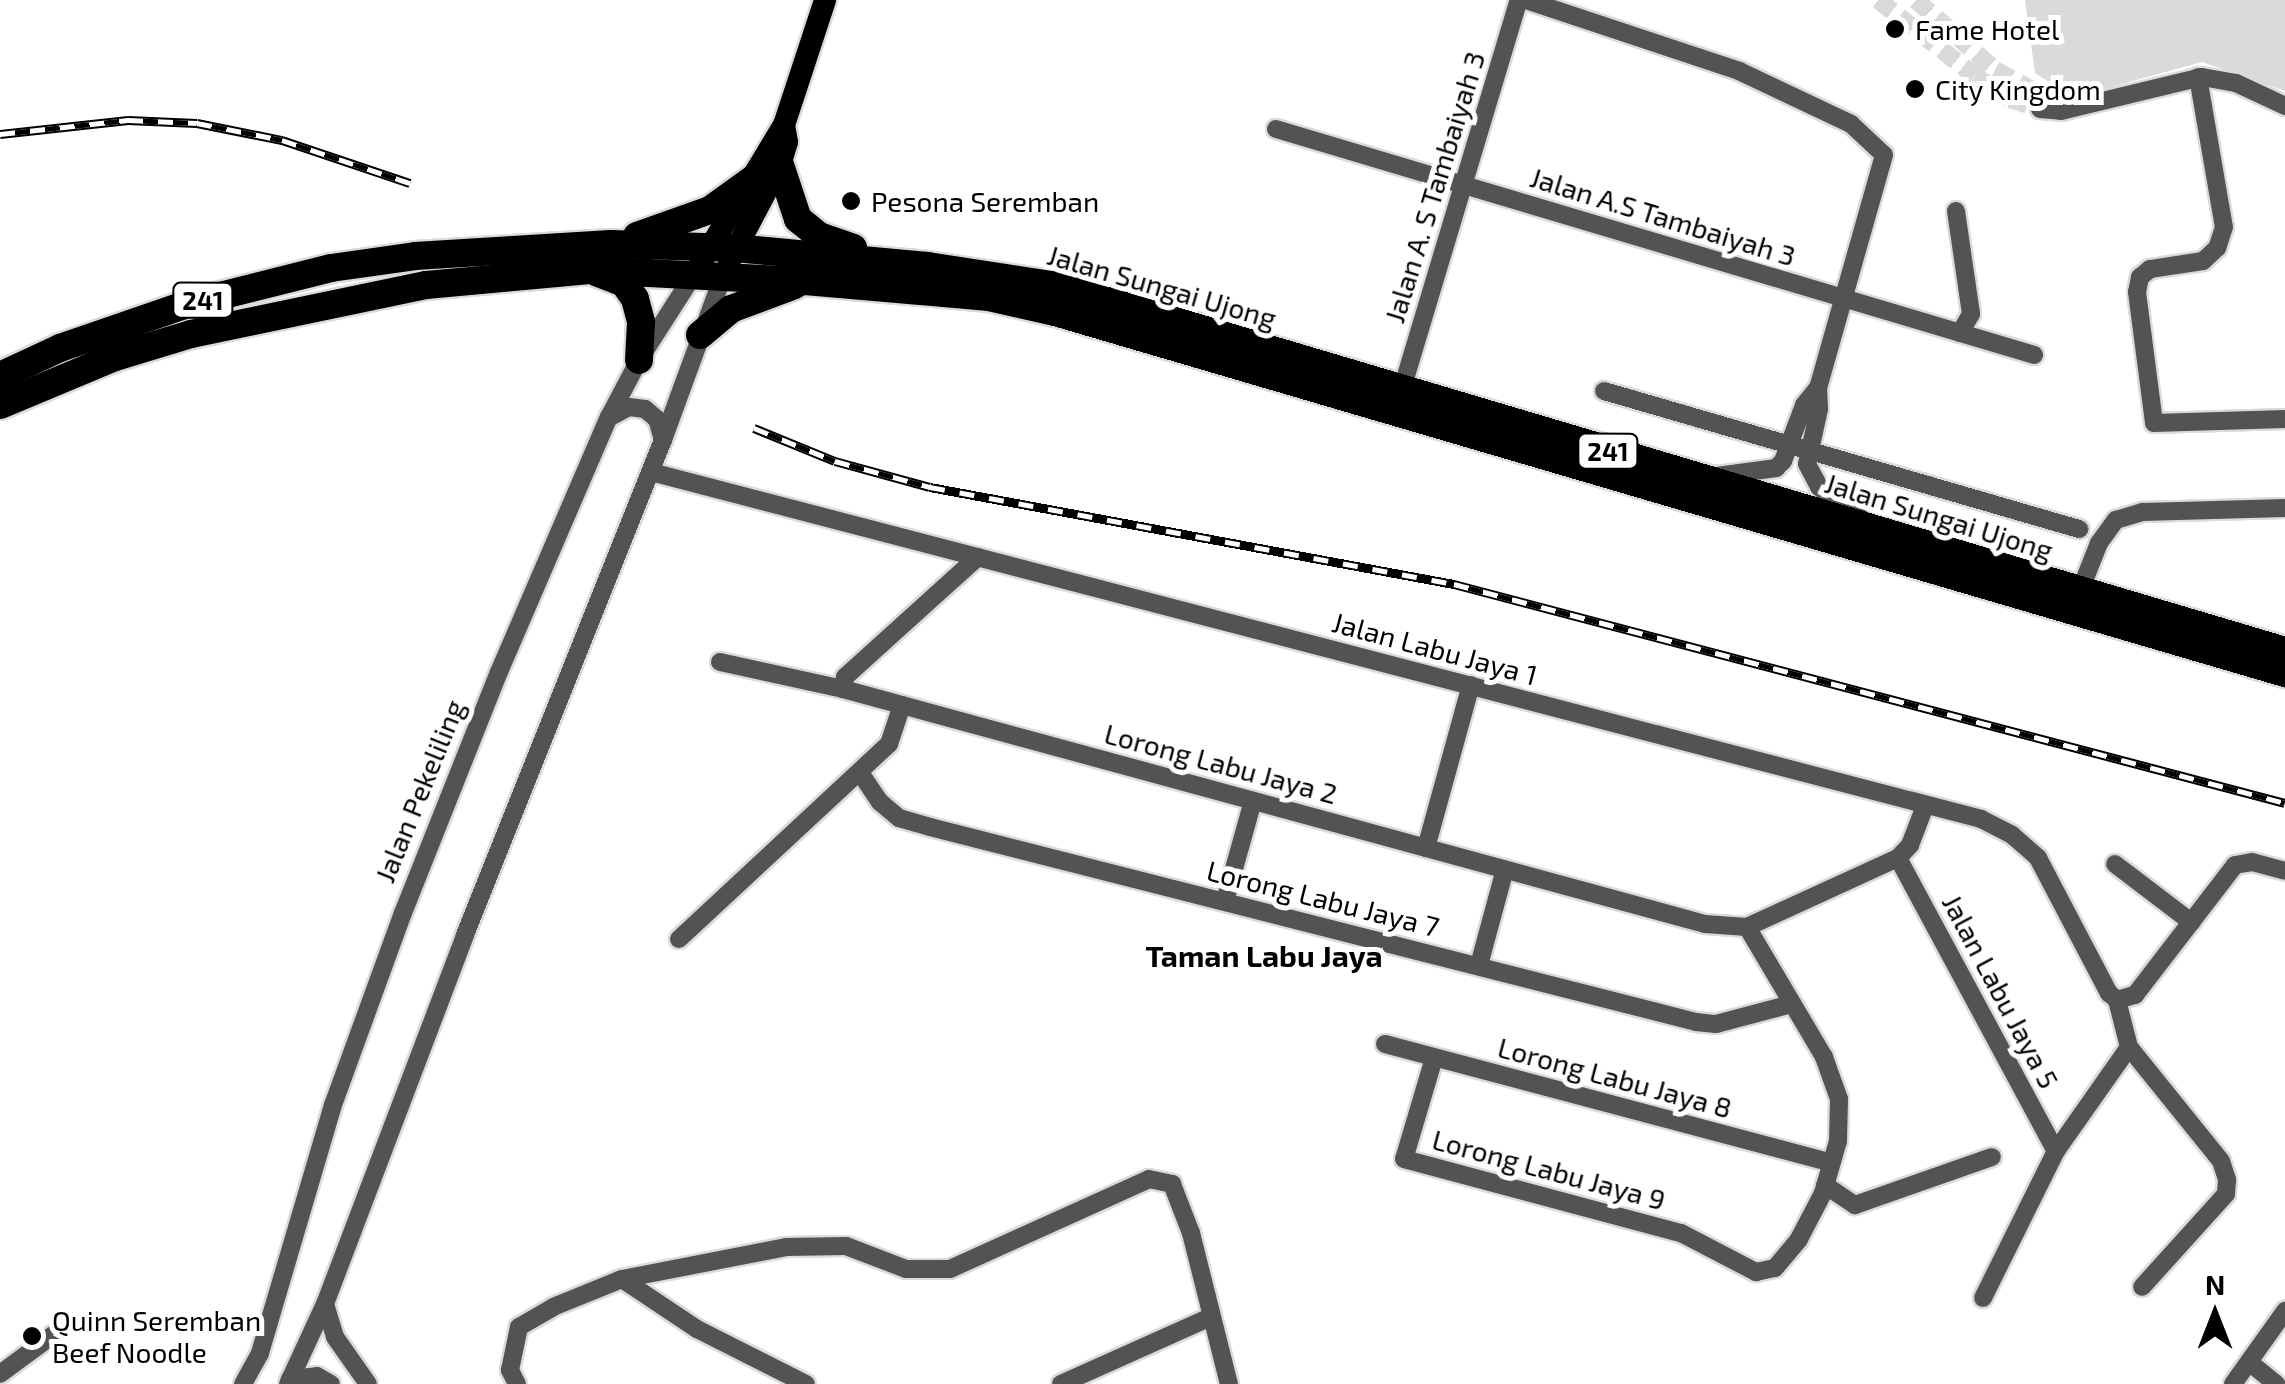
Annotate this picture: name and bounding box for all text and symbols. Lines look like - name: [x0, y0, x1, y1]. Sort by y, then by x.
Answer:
- place label: Fame Hotel: [1915, 12, 2059, 46]
- marker: Fame Hotel: [1884, 18, 1906, 40]
- street label: Jalan A. S Tambaiyah 3: [1377, 47, 1491, 327]
- place label: City Kingdom: [1935, 72, 2101, 106]
- marker: City Kingdom: [1904, 78, 1926, 100]
- street label: Jalan A.S Tambaiyah 3: [1526, 159, 1800, 273]
- place label: Pesona Seremban: [871, 184, 1099, 218]
- marker: Pesona Seremban: [840, 190, 862, 212]
- street label: Jalan Sungai Ujong: [1044, 237, 1280, 335]
- road number: 241: [170, 280, 236, 320]
- road number: 241: [1576, 431, 1640, 471]
- street label: Jalan Sungai Ujong: [1821, 465, 2057, 567]
- street label: Jalan Labu Jaya 1: [1329, 604, 1541, 692]
- street label: Jalan Pekeliling: [367, 695, 471, 887]
- street label: Lorong Labu Jaya 2: [1101, 716, 1341, 810]
- street label: Lorong Labu Jaya 7: [1203, 853, 1443, 943]
- street label: Jalan Labu Jaya 5: [1936, 888, 2066, 1094]
- district label: Taman Labu Jaya: [1145, 937, 1383, 973]
- street label: Lorong Labu Jaya 8: [1494, 1030, 1736, 1124]
- street label: Lorong Labu Jaya 9: [1429, 1122, 1669, 1216]
- north arrow: [2165, 1264, 2265, 1364]
- text: N: [2205, 1267, 2225, 1301]
- place label: Quinn Seremban Beef Noodle: [52, 1303, 261, 1369]
- marker: Quinn Seremban Beef Noodle: [21, 1325, 43, 1347]

